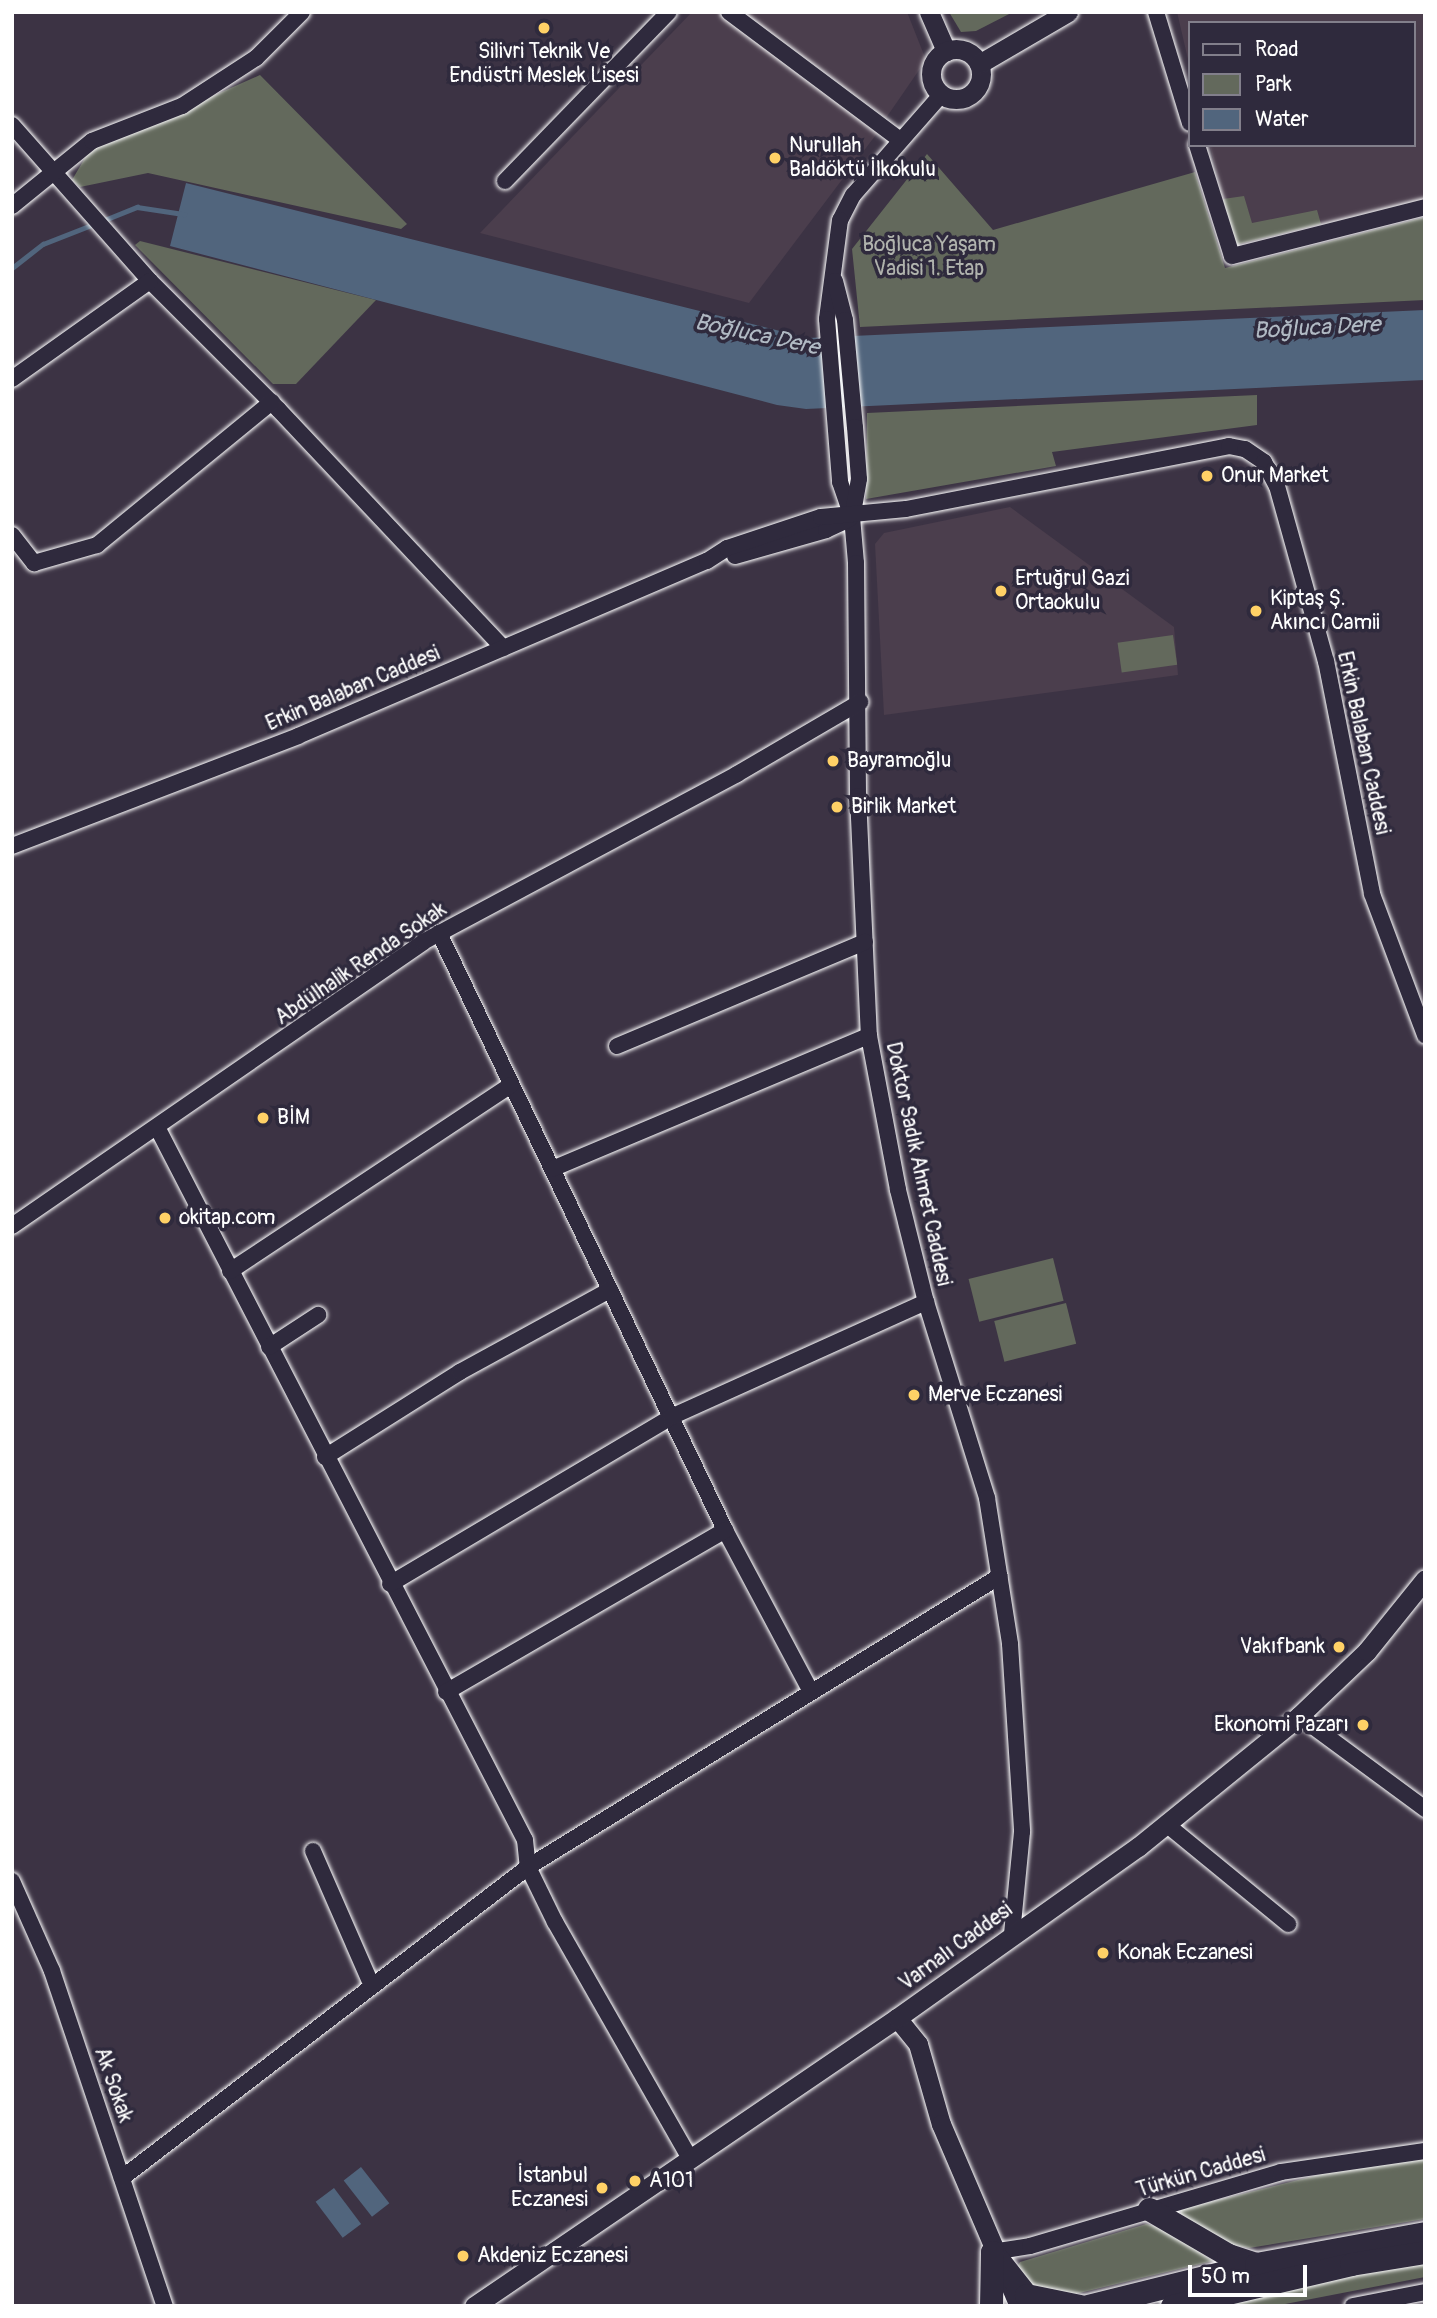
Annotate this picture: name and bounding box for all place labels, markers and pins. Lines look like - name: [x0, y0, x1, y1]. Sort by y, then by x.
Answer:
- marker: Silivri Teknik Ve Endüstri Meslek Lisesi: [536, 20, 552, 36]
- place label: Silivri Teknik Ve Endüstri Meslek Lisesi: [449, 39, 639, 89]
- place label: Nurullah Baldöktü İlkokulu: [789, 133, 936, 183]
- marker: Nurullah Baldöktü İlkokulu: [767, 150, 783, 166]
- place label: Onur Market: [1221, 463, 1329, 489]
- marker: Onur Market: [1199, 468, 1215, 484]
- place label: Ertuğrul Gazi Ortaokulu: [1015, 566, 1129, 616]
- marker: Ertuğrul Gazi Ortaokulu: [993, 583, 1009, 599]
- place label: Kiptaş Ş. Akıncı Camii: [1270, 586, 1380, 636]
- marker: Kiptaş Ş. Akıncı Camii: [1248, 603, 1264, 619]
- place label: Bayramoğlu: [847, 748, 951, 774]
- marker: Bayramoğlu: [825, 753, 841, 769]
- place label: Birlik Market: [851, 794, 956, 820]
- marker: Birlik Market: [829, 799, 845, 815]
- place label: BİM: [277, 1105, 310, 1131]
- marker: BİM: [255, 1110, 271, 1126]
- place label: okitap.com: [179, 1205, 275, 1231]
- marker: okitap.com: [157, 1210, 173, 1226]
- place label: Merve Eczanesi: [928, 1382, 1062, 1408]
- marker: Merve Eczanesi: [906, 1387, 922, 1403]
- place label: Vakıfbank: [1240, 1634, 1325, 1660]
- marker: Vakıfbank: [1331, 1639, 1347, 1655]
- place label: Ekonomi Pazarı: [1214, 1712, 1349, 1738]
- marker: Ekonomi Pazarı: [1355, 1717, 1371, 1733]
- place label: Konak Eczanesi: [1117, 1940, 1253, 1966]
- marker: Konak Eczanesi: [1095, 1945, 1111, 1961]
- place label: İstanbul Eczanesi: [511, 2163, 588, 2213]
- place label: A101: [649, 2168, 693, 2194]
- marker: A101: [627, 2173, 643, 2189]
- marker: İstanbul Eczanesi: [594, 2180, 610, 2196]
- place label: Akdeniz Eczanesi: [477, 2243, 628, 2269]
- marker: Akdeniz Eczanesi: [455, 2248, 471, 2264]

